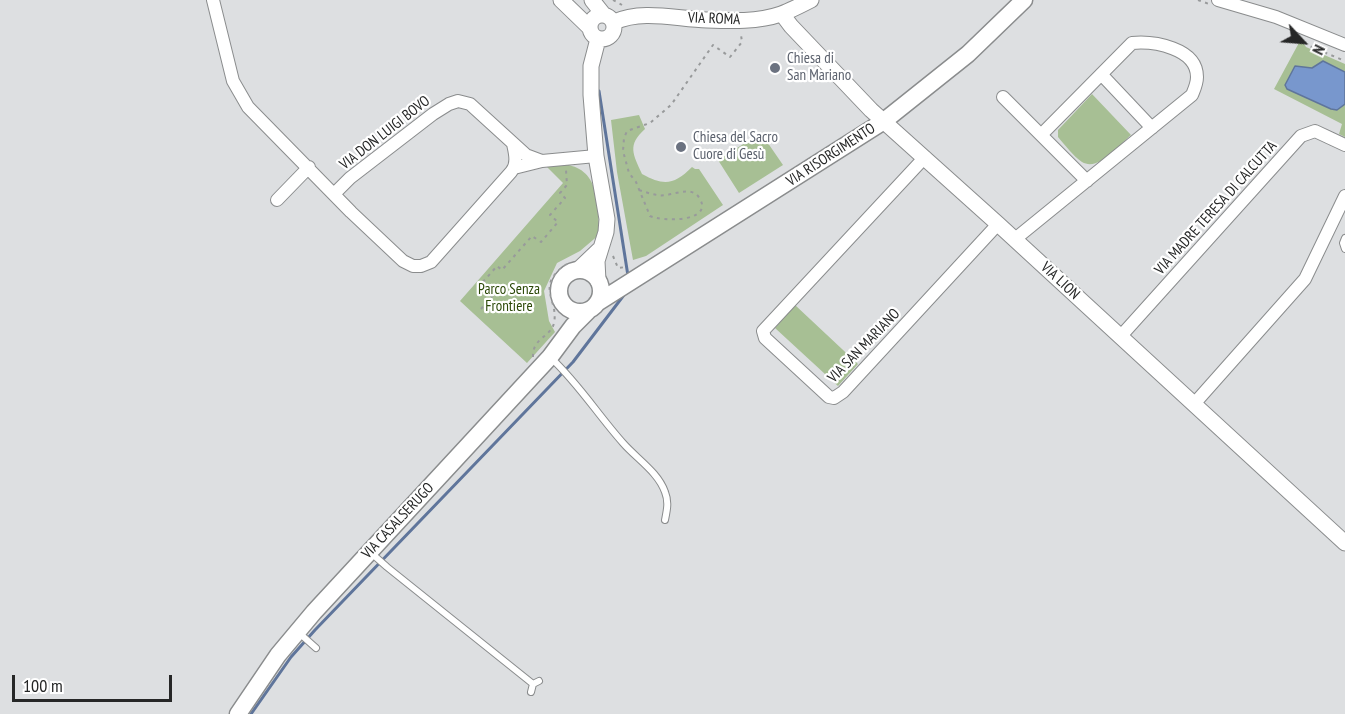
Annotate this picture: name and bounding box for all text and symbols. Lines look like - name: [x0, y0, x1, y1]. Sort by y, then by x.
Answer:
- street label: VIA ROMA: [688, 9, 740, 29]
- north arrow: [1273, 12, 1333, 72]
- text: N: [1308, 42, 1330, 58]
- place label: Chiesa di San Mariano: [787, 50, 851, 85]
- marker: Chiesa di San Mariano: [768, 61, 782, 75]
- street label: VIA DON LUIGI BOVO: [336, 92, 434, 174]
- street label: VIA RISORGIMENTO: [783, 120, 879, 190]
- place label: Chiesa del Sacro Cuore di Gesù: [693, 129, 778, 164]
- street label: VIA MADRE TERESA DI CALCUTTA: [1151, 137, 1281, 279]
- marker: Chiesa del Sacro Cuore di Gesù: [674, 140, 688, 154]
- street label: VIA LION: [1037, 258, 1083, 304]
- park label: Parco Senza Frontiere: [478, 281, 540, 316]
- street label: VIA SAN MARIANO: [824, 305, 904, 387]
- street label: VIA CASALSERUGO: [358, 479, 438, 563]
- scale bar: [15, 663, 176, 701]
- text: 100 m: [23, 674, 63, 697]

